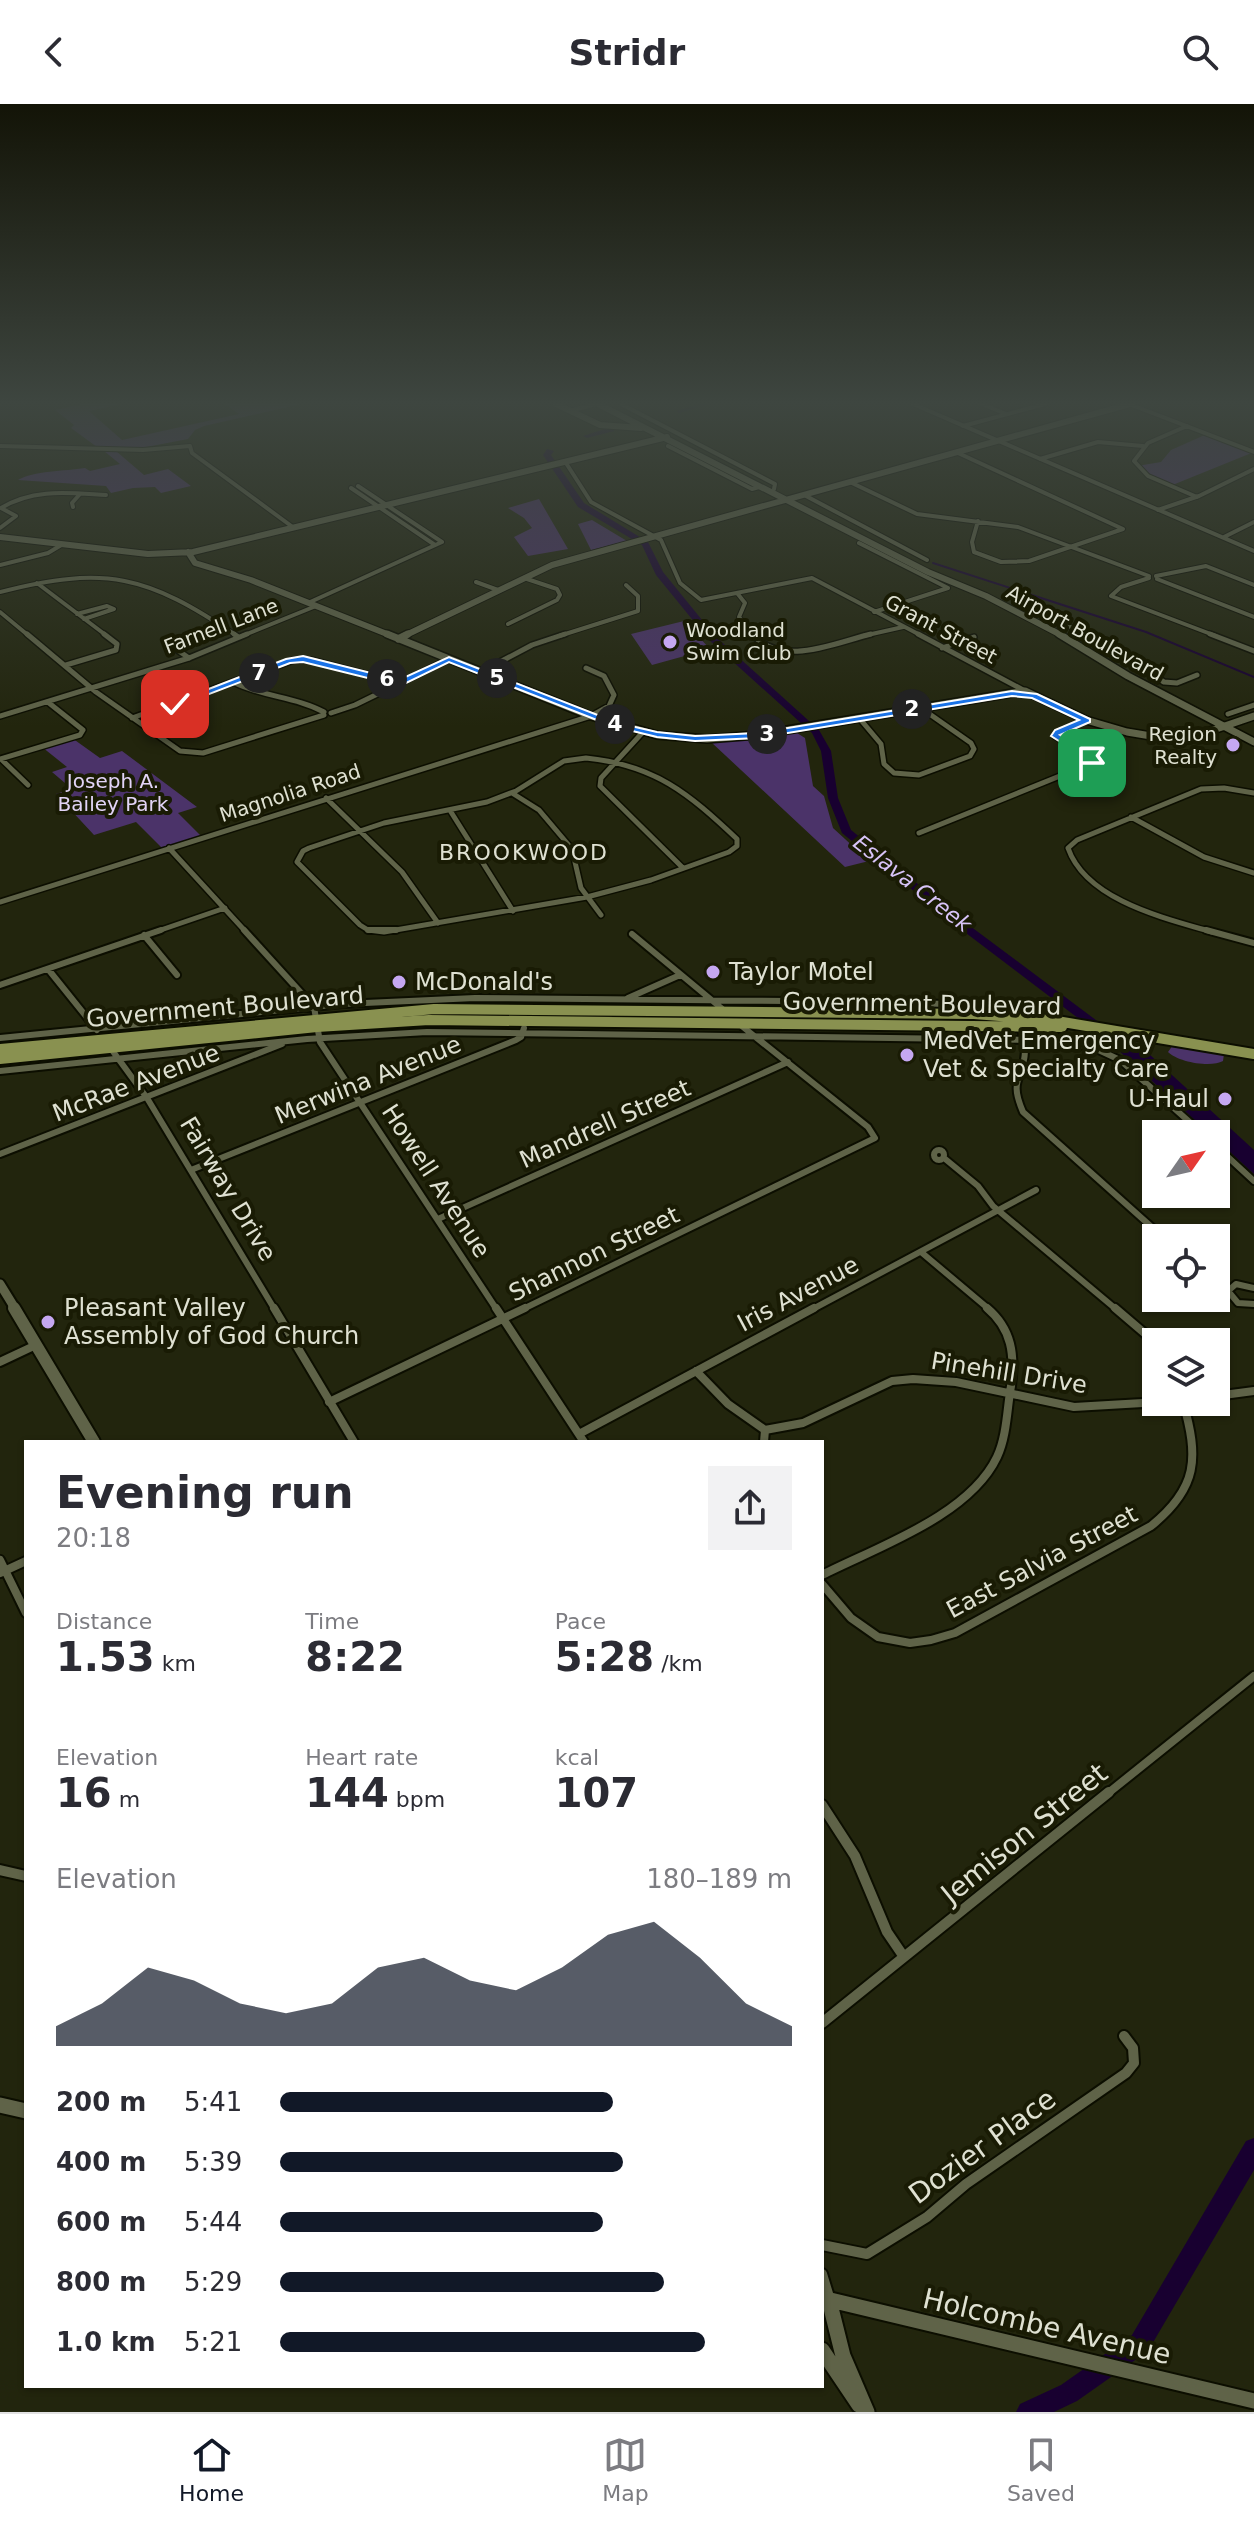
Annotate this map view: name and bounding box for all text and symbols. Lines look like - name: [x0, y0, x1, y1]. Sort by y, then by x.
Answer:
- icon: back: [32, 30, 76, 74]
- icon: search: [1178, 30, 1222, 74]
- text: Stridr: [569, 32, 685, 73]
- street label: Airport Boulevard: [1002, 580, 1168, 686]
- street label: Grant Street: [881, 589, 1001, 669]
- street label: Farnell Lane: [160, 593, 282, 659]
- place label: Woodland Swim Club: [686, 618, 791, 665]
- marker: Woodland Swim Club: [661, 633, 679, 651]
- pin: 7: [239, 653, 279, 693]
- pin: 5: [477, 658, 517, 698]
- pin: 6: [367, 659, 407, 699]
- text: 7: [251, 660, 267, 685]
- text: 5: [489, 665, 505, 690]
- text: 6: [379, 666, 395, 691]
- pin: [141, 670, 209, 738]
- icon: check: [153, 682, 197, 726]
- pin: 2: [892, 689, 932, 729]
- text: 2: [904, 696, 920, 721]
- pin: 4: [595, 704, 635, 744]
- text: 4: [607, 711, 623, 736]
- pin: 3: [747, 714, 787, 754]
- text: 3: [759, 721, 775, 746]
- place label: Region Realty: [1149, 722, 1217, 769]
- pin: [1058, 729, 1126, 797]
- marker: Region Realty: [1224, 736, 1242, 754]
- icon: arrive: [1070, 741, 1114, 785]
- street label: Magnolia Road: [216, 759, 364, 827]
- park label: Joseph A. Bailey Park: [58, 769, 169, 816]
- water label: Eslava Creek: [849, 830, 978, 938]
- district label: BROOKWOOD: [439, 840, 609, 865]
- place label: Taylor Motel: [728, 958, 874, 986]
- marker: Taylor Motel: [704, 963, 722, 981]
- place label: McDonald's: [415, 968, 553, 996]
- marker: McDonald's: [390, 973, 408, 991]
- street label: Government Boulevard: [85, 981, 365, 1033]
- street label: Government Boulevard: [782, 988, 1062, 1020]
- place label: MedVet Emergency Vet & Specialty Care: [923, 1027, 1169, 1083]
- street label: Merwina Avenue: [271, 1030, 465, 1130]
- street label: McRae Avenue: [49, 1038, 223, 1128]
- marker: MedVet Emergency Vet & Specialty Care: [898, 1046, 916, 1064]
- street label: Mandrell Street: [515, 1074, 695, 1174]
- place label: U-Haul: [1128, 1085, 1209, 1113]
- marker: U-Haul: [1216, 1090, 1234, 1108]
- street label: Howell Avenue: [376, 1099, 496, 1263]
- street label: Fairway Drive: [174, 1112, 282, 1266]
- north arrow: [1142, 1120, 1230, 1208]
- map controls: [1142, 1120, 1230, 1416]
- street label: Shannon Street: [504, 1201, 684, 1307]
- button: locate: [1142, 1224, 1230, 1312]
- street label: Iris Avenue: [733, 1250, 863, 1338]
- place label: Pleasant Valley Assembly of God Church: [64, 1294, 359, 1350]
- marker: Pleasant Valley Assembly of God Church: [39, 1313, 57, 1331]
- button: layers: [1142, 1328, 1230, 1416]
- street label: Pinehill Drive: [929, 1347, 1089, 1399]
- button: share: [708, 1466, 792, 1550]
- text: Evening run: [56, 1467, 353, 1518]
- street label: East Salvia Street: [942, 1500, 1142, 1624]
- text: 20:18: [56, 1523, 131, 1553]
- text: Distance: [56, 1609, 152, 1634]
- text: Time: [305, 1609, 359, 1634]
- text: Pace: [555, 1609, 606, 1634]
- text: 1.53: [56, 1634, 155, 1680]
- text: 8:22: [305, 1634, 405, 1680]
- text: 5:28: [555, 1634, 654, 1680]
- text: km: [155, 1651, 196, 1676]
- text: /km: [654, 1651, 703, 1676]
- text: Elevation: [56, 1745, 158, 1770]
- text: Heart rate: [305, 1745, 418, 1770]
- text: kcal: [555, 1745, 599, 1770]
- street label: Jemison Street: [933, 1756, 1114, 1912]
- text: 16: [56, 1770, 112, 1816]
- text: 144: [305, 1770, 389, 1816]
- text: 107: [555, 1770, 638, 1816]
- text: m: [112, 1787, 140, 1812]
- text: bpm: [389, 1787, 445, 1812]
- text: Elevation: [56, 1864, 177, 1894]
- text: 180–189 m: [646, 1864, 792, 1894]
- street label: Dozier Place: [903, 2082, 1062, 2211]
- text: 200 m: [56, 2087, 146, 2117]
- text: 5:41: [184, 2087, 242, 2117]
- text: 400 m: [56, 2147, 146, 2177]
- text: 5:39: [184, 2147, 242, 2177]
- text: 600 m: [56, 2207, 146, 2237]
- text: 5:44: [184, 2207, 242, 2237]
- text: 800 m: [56, 2267, 146, 2297]
- text: 5:29: [184, 2267, 242, 2297]
- street label: Holcombe Avenue: [920, 2282, 1174, 2371]
- text: 1.0 km: [56, 2327, 156, 2357]
- text: 5:21: [184, 2327, 242, 2357]
- tab: Home: [179, 2433, 244, 2506]
- tab: Map: [602, 2433, 649, 2506]
- tab: Saved: [1007, 2433, 1075, 2506]

